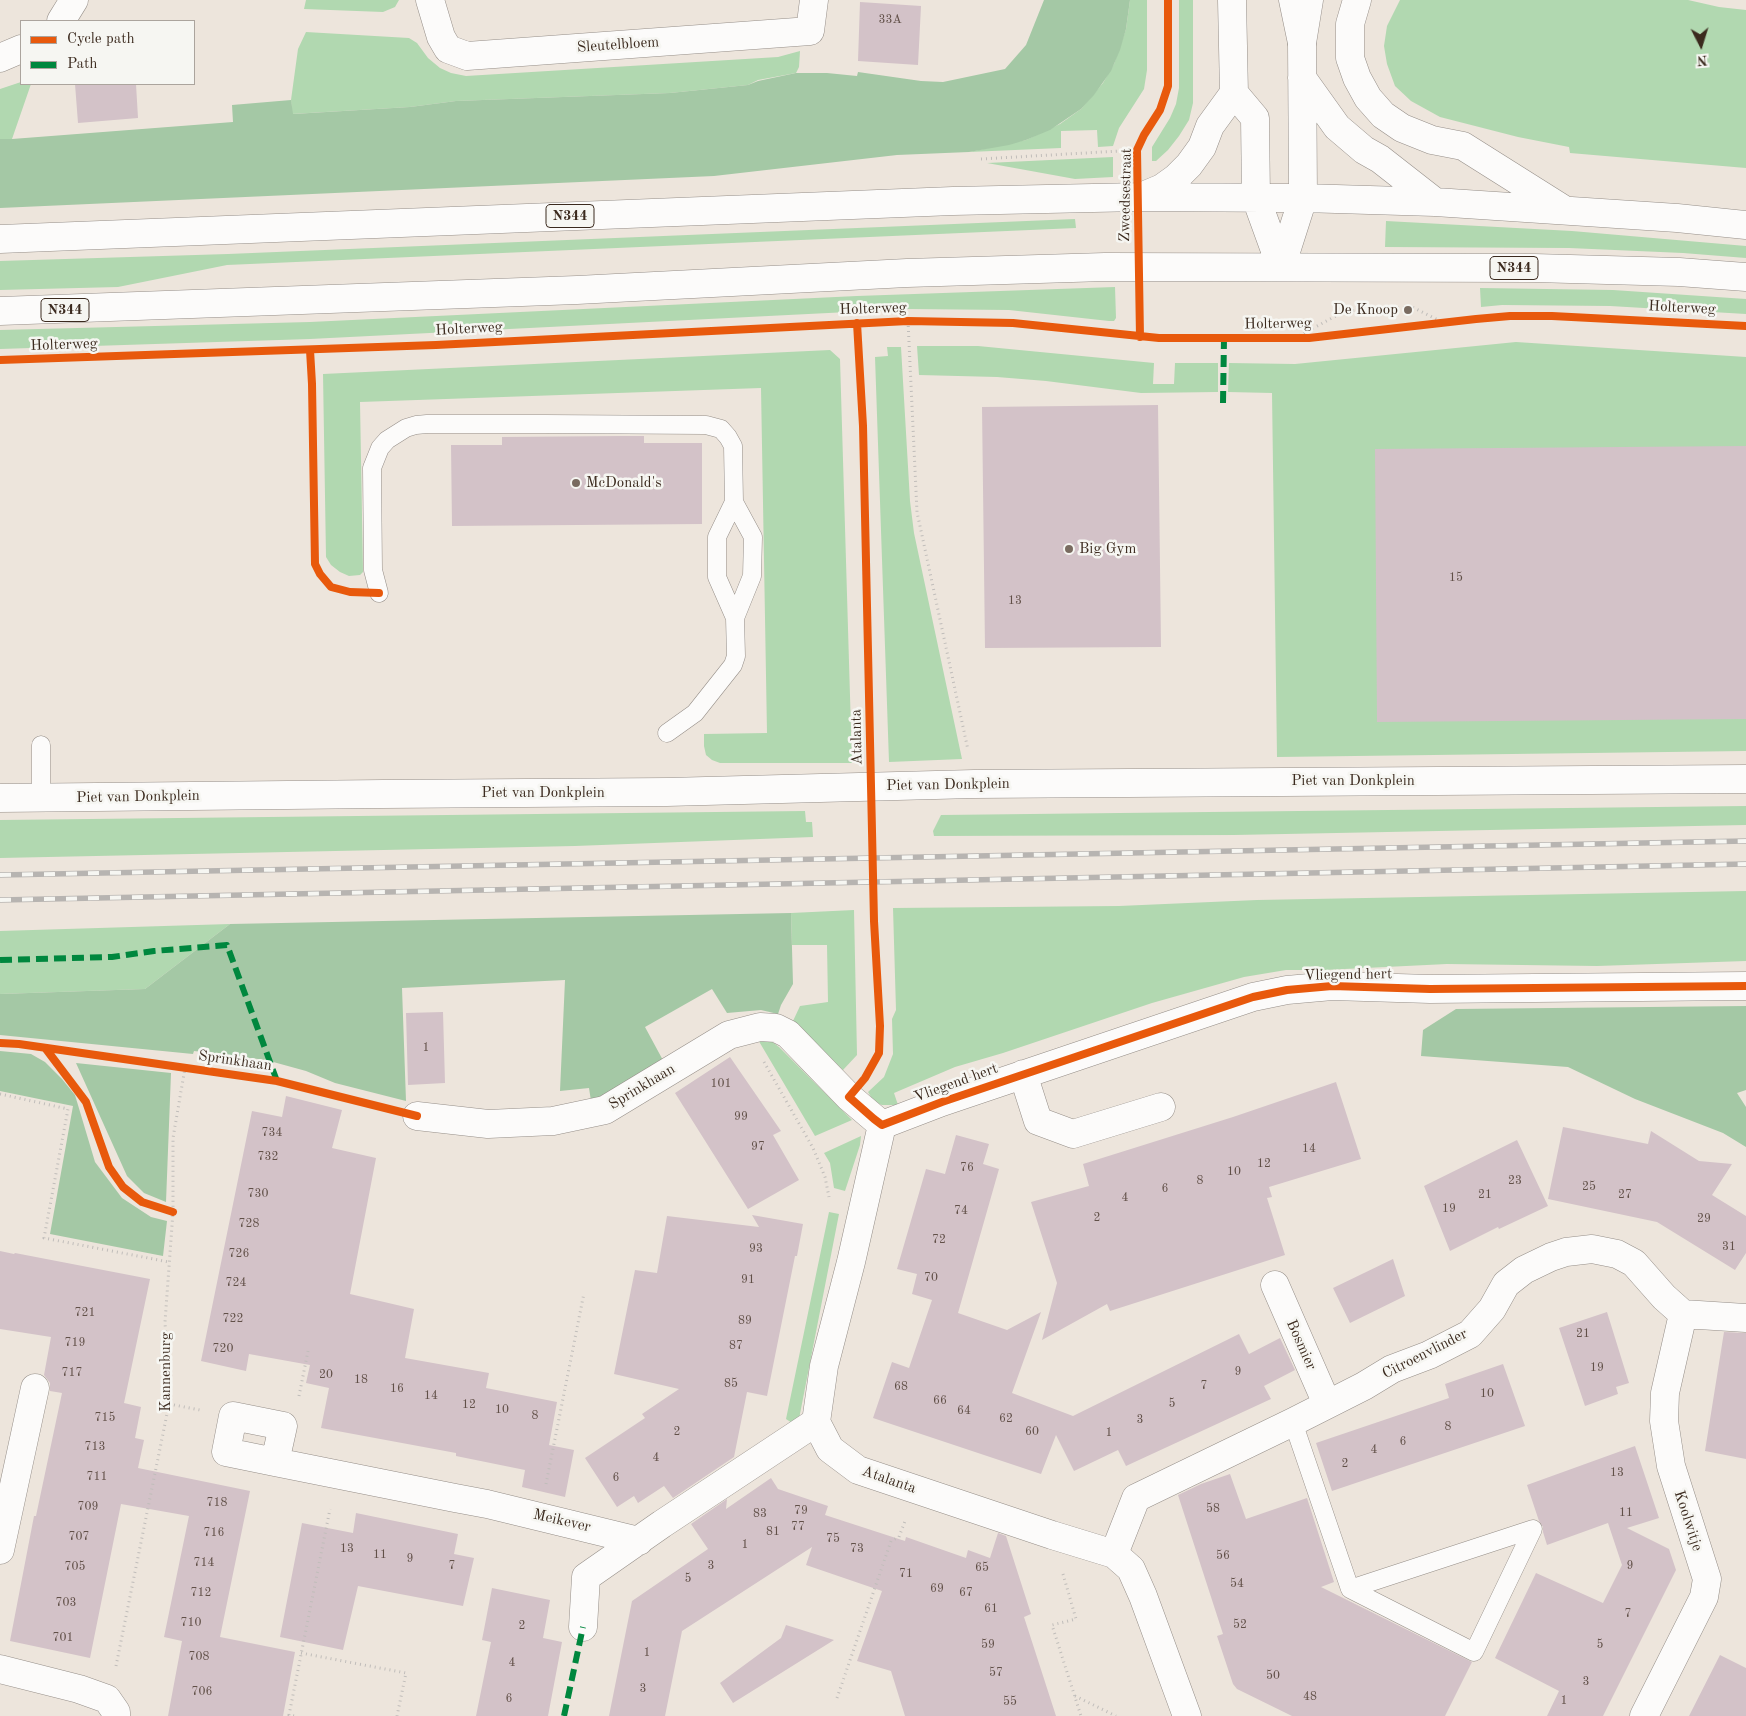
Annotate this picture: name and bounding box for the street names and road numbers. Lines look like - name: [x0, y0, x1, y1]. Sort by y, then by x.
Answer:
- street label: Sleutelbloem: [576, 33, 660, 57]
- street label: Zweedsestraat: [1116, 148, 1136, 242]
- road number: N344: [546, 205, 594, 228]
- road number: N344: [1490, 256, 1538, 280]
- street label: Holterweg: [1648, 297, 1716, 319]
- road number: N344: [41, 298, 89, 322]
- street label: Holterweg: [839, 299, 907, 319]
- street label: Holterweg: [1244, 314, 1312, 334]
- street label: Holterweg: [435, 318, 503, 340]
- street label: Holterweg: [30, 335, 98, 355]
- street label: Atalanta: [848, 709, 866, 765]
- street label: Piet van Donkplein: [1291, 772, 1415, 790]
- street label: Piet van Donkplein: [886, 775, 1010, 795]
- street label: Piet van Donkplein: [481, 784, 605, 802]
- street label: Piet van Donkplein: [76, 787, 200, 807]
- street label: Vliegend hert: [1304, 965, 1392, 985]
- street label: Sprinkhaan: [197, 1047, 273, 1075]
- street label: Vliegend hert: [911, 1059, 1001, 1107]
- street label: Sprinkhaan: [606, 1060, 678, 1114]
- street label: Bosmier: [1282, 1317, 1320, 1373]
- street label: Citroenvlinder: [1379, 1325, 1471, 1383]
- street label: Kannenburg: [157, 1332, 175, 1412]
- street label: Atalanta: [859, 1462, 919, 1498]
- street label: Koolwitje: [1670, 1488, 1706, 1554]
- street label: Meikever: [531, 1506, 593, 1536]

